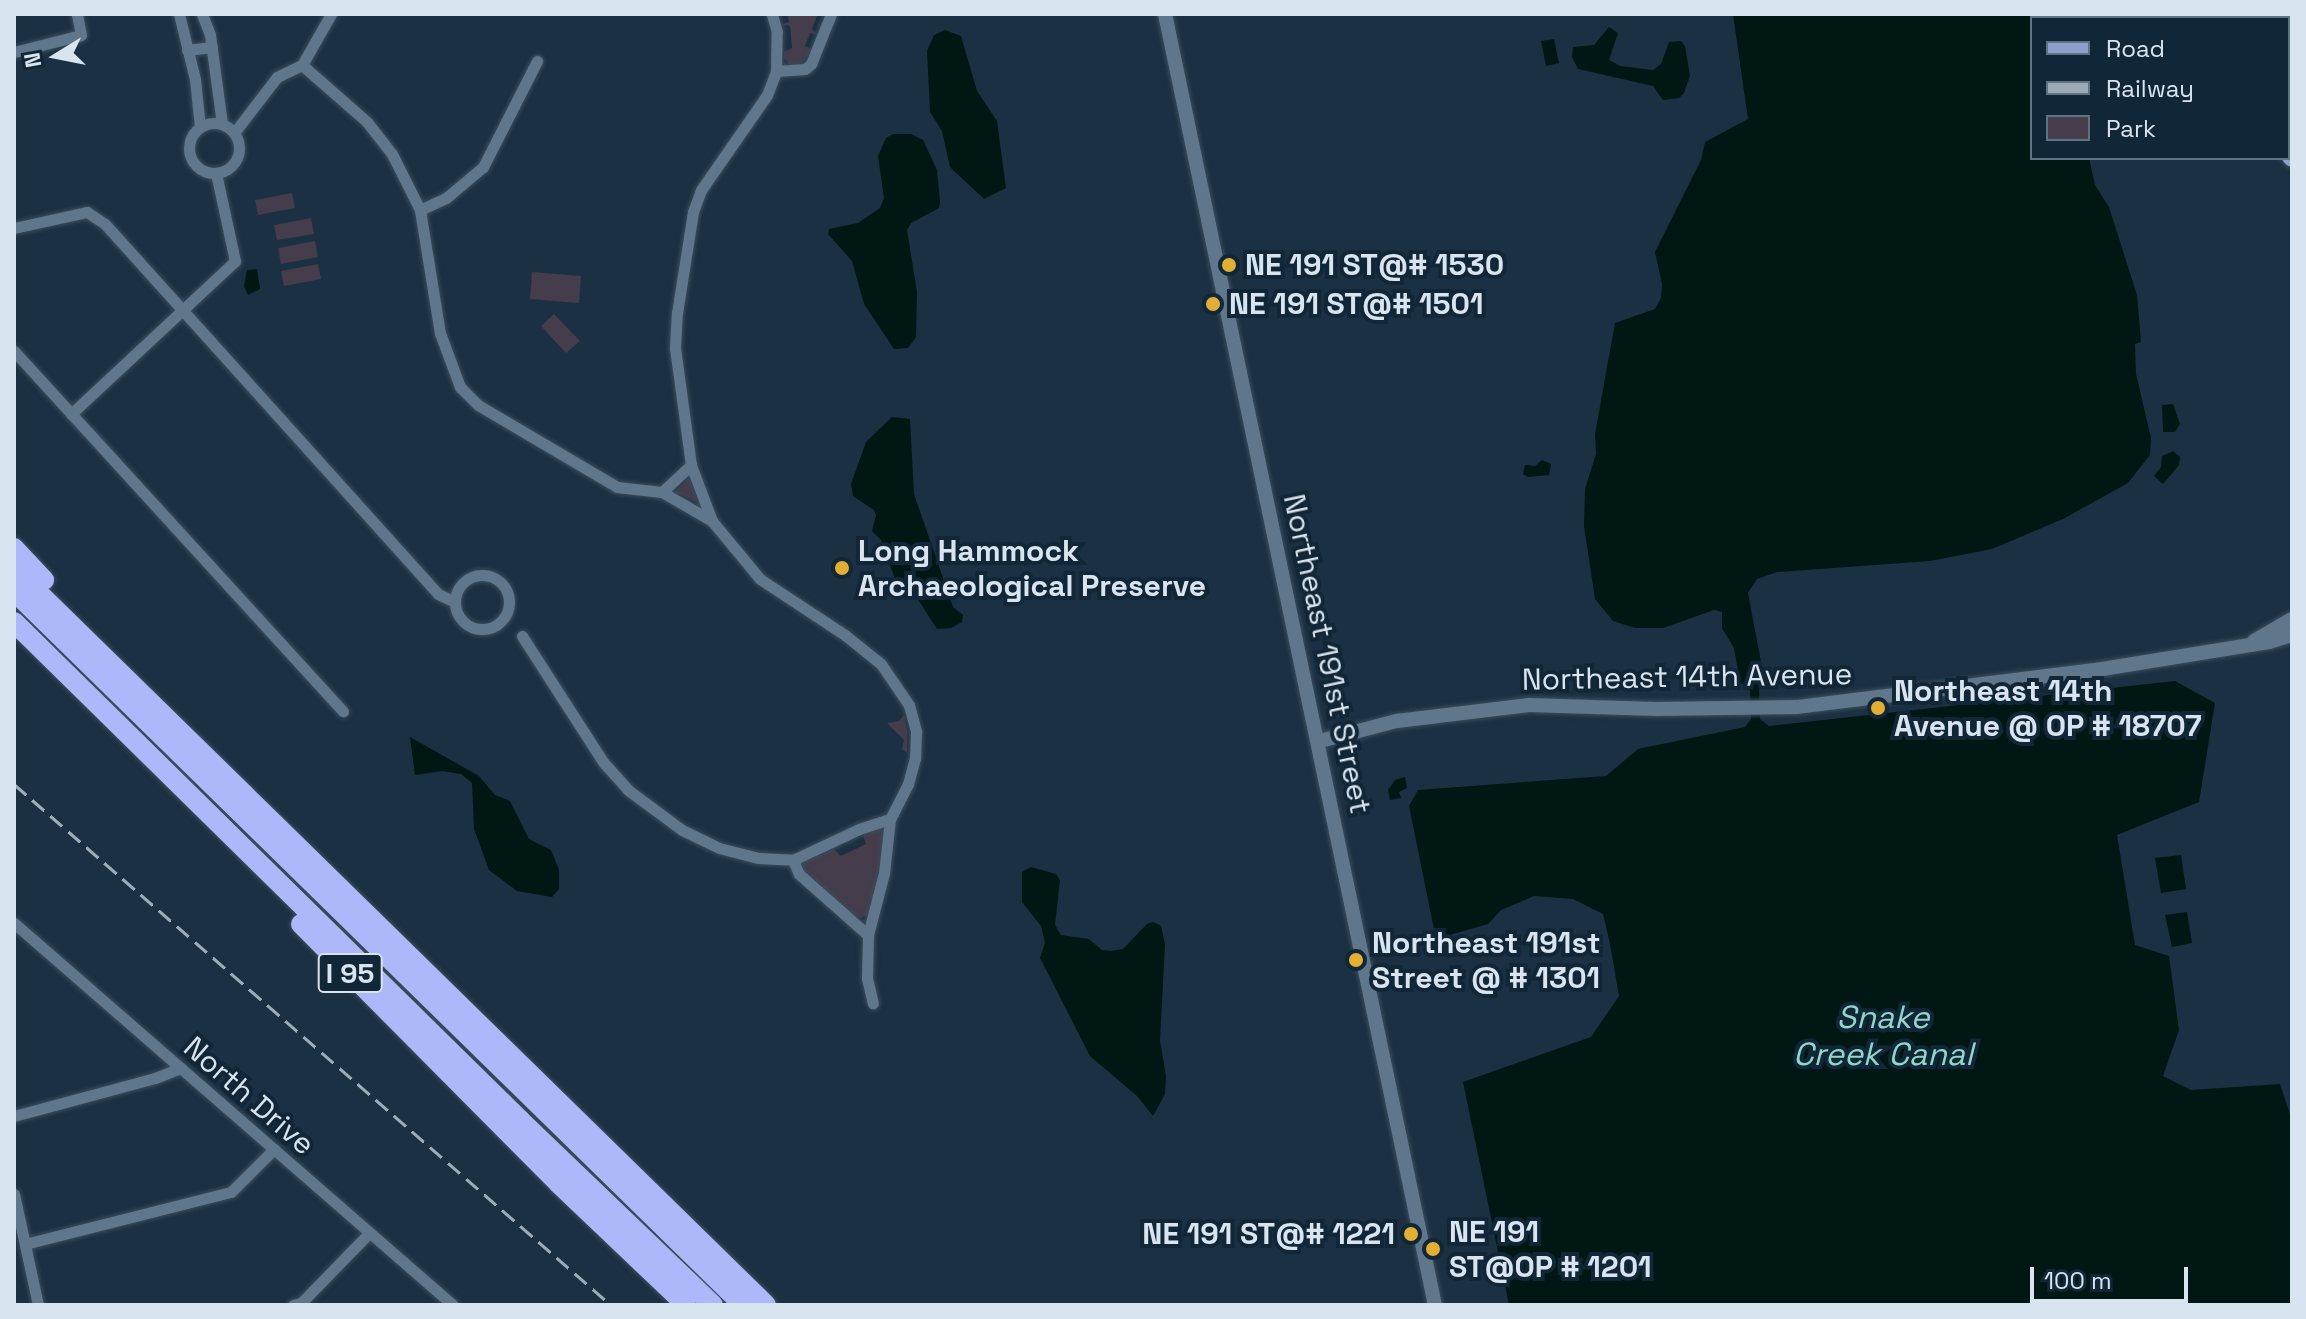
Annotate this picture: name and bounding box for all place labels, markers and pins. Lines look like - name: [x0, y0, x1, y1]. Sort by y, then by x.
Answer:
- place label: NE 191 ST@# 1530: [1245, 247, 1504, 283]
- marker: NE 191 ST@# 1530: [1220, 256, 1238, 274]
- place label: NE 191 ST@# 1501: [1229, 286, 1483, 322]
- marker: NE 191 ST@# 1501: [1204, 295, 1222, 313]
- place label: Long Hammock Archaeological Preserve: [858, 533, 1206, 604]
- marker: Long Hammock Archaeological Preserve: [833, 559, 851, 577]
- place label: Northeast 14th Avenue @ OP # 18707: [1894, 673, 2202, 744]
- marker: Northeast 14th Avenue @ OP # 18707: [1869, 699, 1887, 717]
- place label: Northeast 191st Street @ # 1301: [1372, 925, 1601, 996]
- marker: Northeast 191st Street @ # 1301: [1347, 951, 1365, 969]
- place label: NE 191 ST@OP # 1201: [1449, 1214, 1652, 1284]
- place label: NE 191 ST@# 1221: [1142, 1216, 1395, 1252]
- marker: NE 191 ST@# 1221: [1402, 1225, 1420, 1243]
- marker: NE 191 ST@OP # 1201: [1424, 1240, 1442, 1258]

